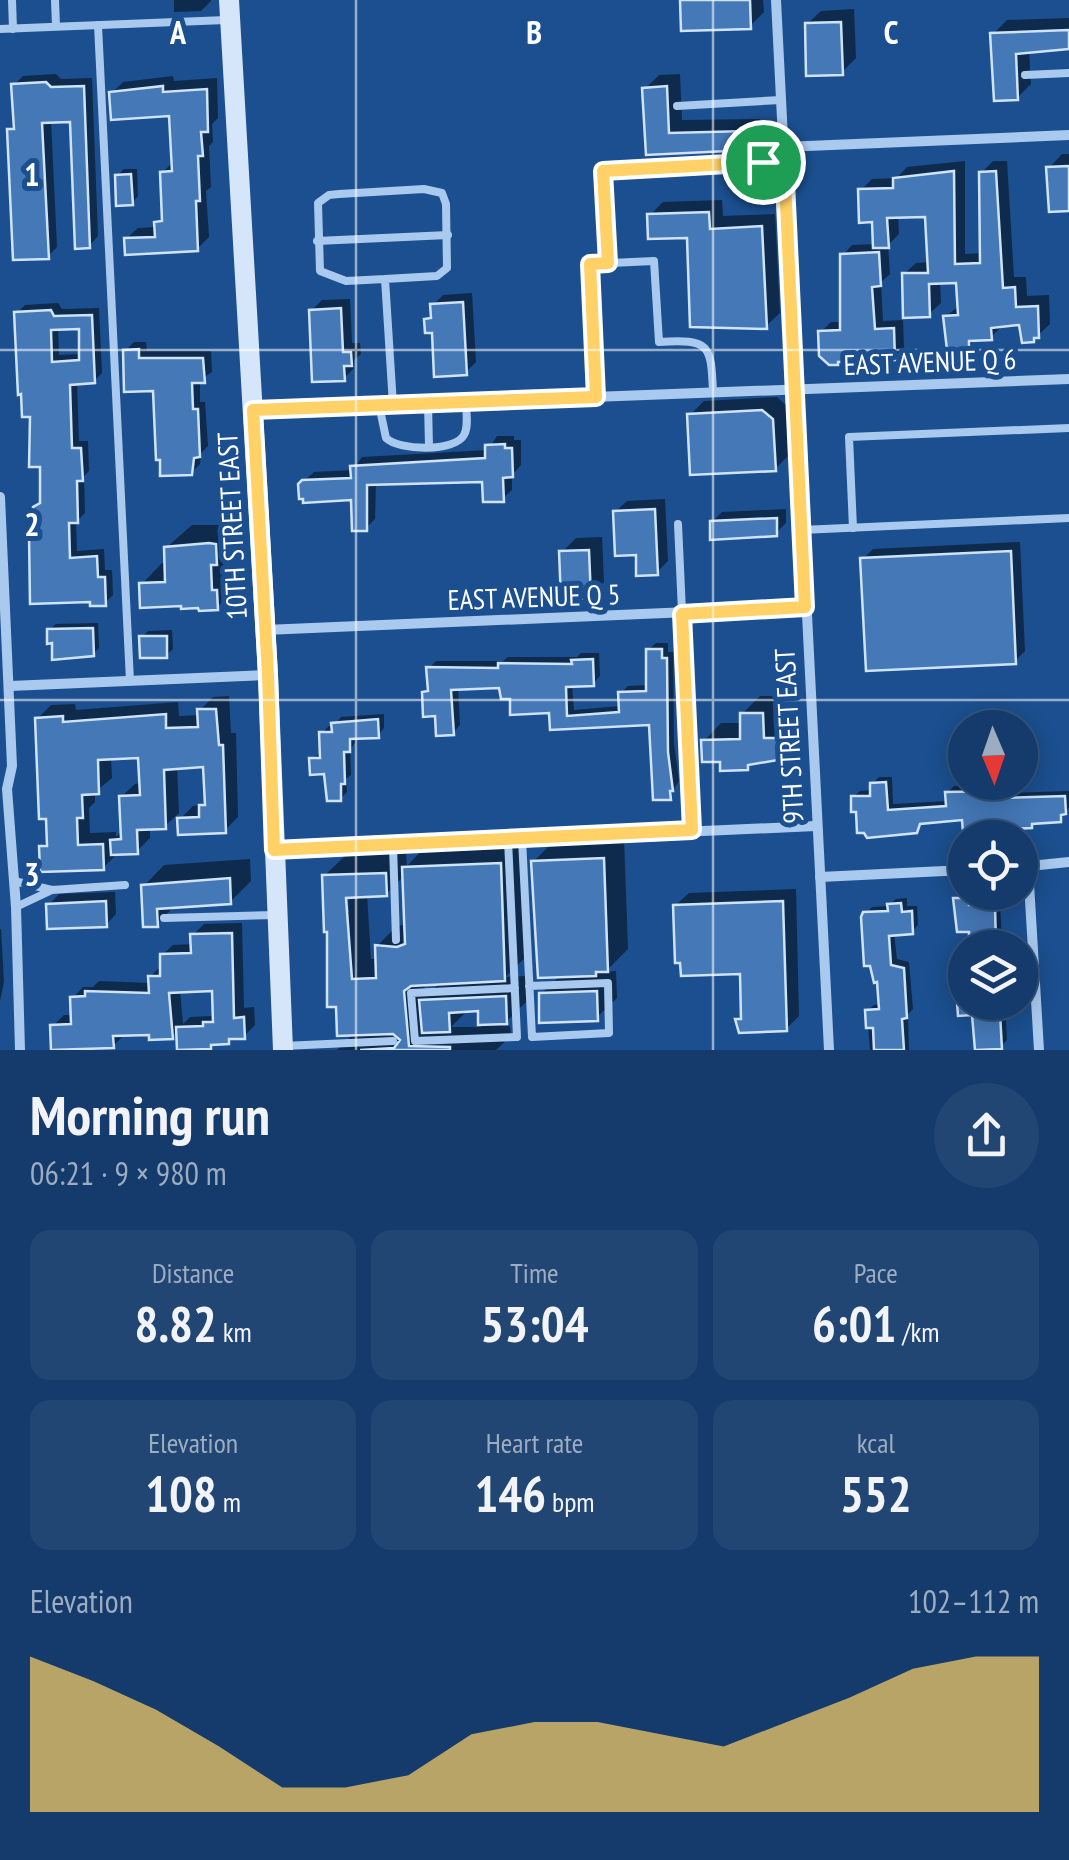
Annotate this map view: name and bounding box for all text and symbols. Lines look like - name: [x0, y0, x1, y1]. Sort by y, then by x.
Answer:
- text: A: [169, 11, 187, 53]
- text: B: [526, 11, 542, 53]
- text: C: [884, 11, 899, 53]
- pin: [721, 120, 806, 205]
- icon: arrive: [736, 135, 791, 190]
- text: 1: [24, 153, 40, 195]
- street label: EAST AVENUE Q 6: [843, 340, 1017, 383]
- street label: 10TH STREET EAST: [208, 431, 255, 621]
- text: 2: [24, 503, 40, 545]
- street label: EAST AVENUE Q 5: [447, 575, 621, 618]
- street label: 9TH STREET EAST: [765, 647, 812, 825]
- north arrow: [948, 710, 1038, 800]
- map controls: [948, 710, 1038, 1020]
- button: locate: [948, 820, 1038, 910]
- text: 3: [24, 853, 40, 895]
- button: layers: [948, 930, 1038, 1020]
- text: Morning run: [30, 1079, 270, 1150]
- button: share: [934, 1083, 1039, 1188]
- text: 06:21 · 9 × 980 m: [30, 1152, 227, 1194]
- text: Distance: [152, 1254, 234, 1291]
- text: Time: [510, 1254, 559, 1291]
- text: Pace: [854, 1254, 898, 1291]
- text: 8.82: [134, 1291, 217, 1356]
- text: 53:04: [480, 1291, 589, 1356]
- text: 6:01: [812, 1291, 896, 1356]
- text: km: [217, 1313, 252, 1350]
- text: /km: [896, 1313, 940, 1350]
- text: Elevation: [148, 1424, 238, 1461]
- text: Heart rate: [486, 1424, 583, 1461]
- text: kcal: [857, 1424, 895, 1461]
- text: 108: [145, 1461, 217, 1526]
- text: 146: [474, 1461, 546, 1526]
- text: 552: [840, 1461, 912, 1526]
- text: m: [217, 1483, 241, 1520]
- text: bpm: [546, 1483, 595, 1520]
- text: Elevation: [30, 1580, 133, 1622]
- text: 102–112 m: [908, 1580, 1039, 1622]

